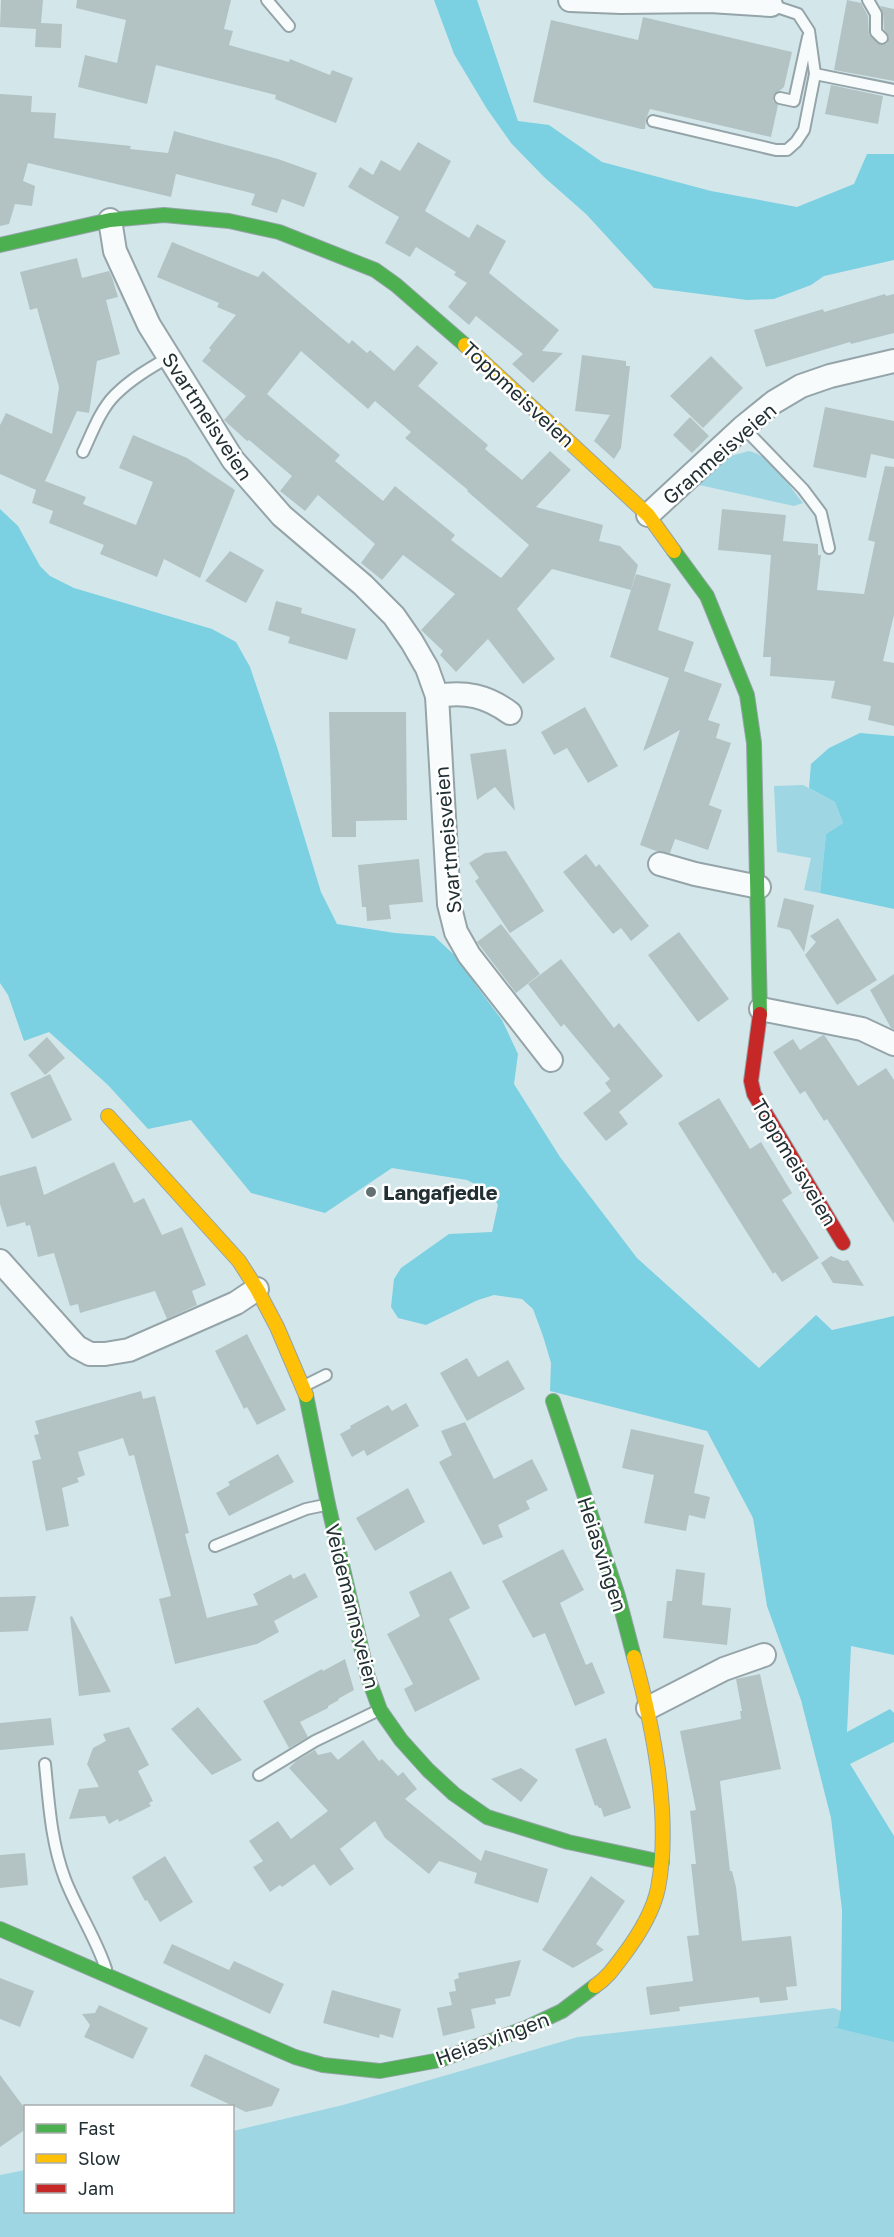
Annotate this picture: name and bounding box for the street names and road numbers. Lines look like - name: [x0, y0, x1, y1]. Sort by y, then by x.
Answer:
- street label: Toppmeisveien: [458, 336, 580, 452]
- street label: Svartmeisveien: [158, 348, 258, 484]
- street label: Granmeisveien: [657, 397, 781, 509]
- street label: Svartmeisveien: [429, 765, 465, 915]
- street label: Toppmeisveien: [748, 1094, 842, 1230]
- street label: Heiasvingen: [573, 1494, 633, 1614]
- street label: Veidemannsveien: [321, 1521, 385, 1691]
- street label: Heiasvingen: [432, 2006, 552, 2070]

